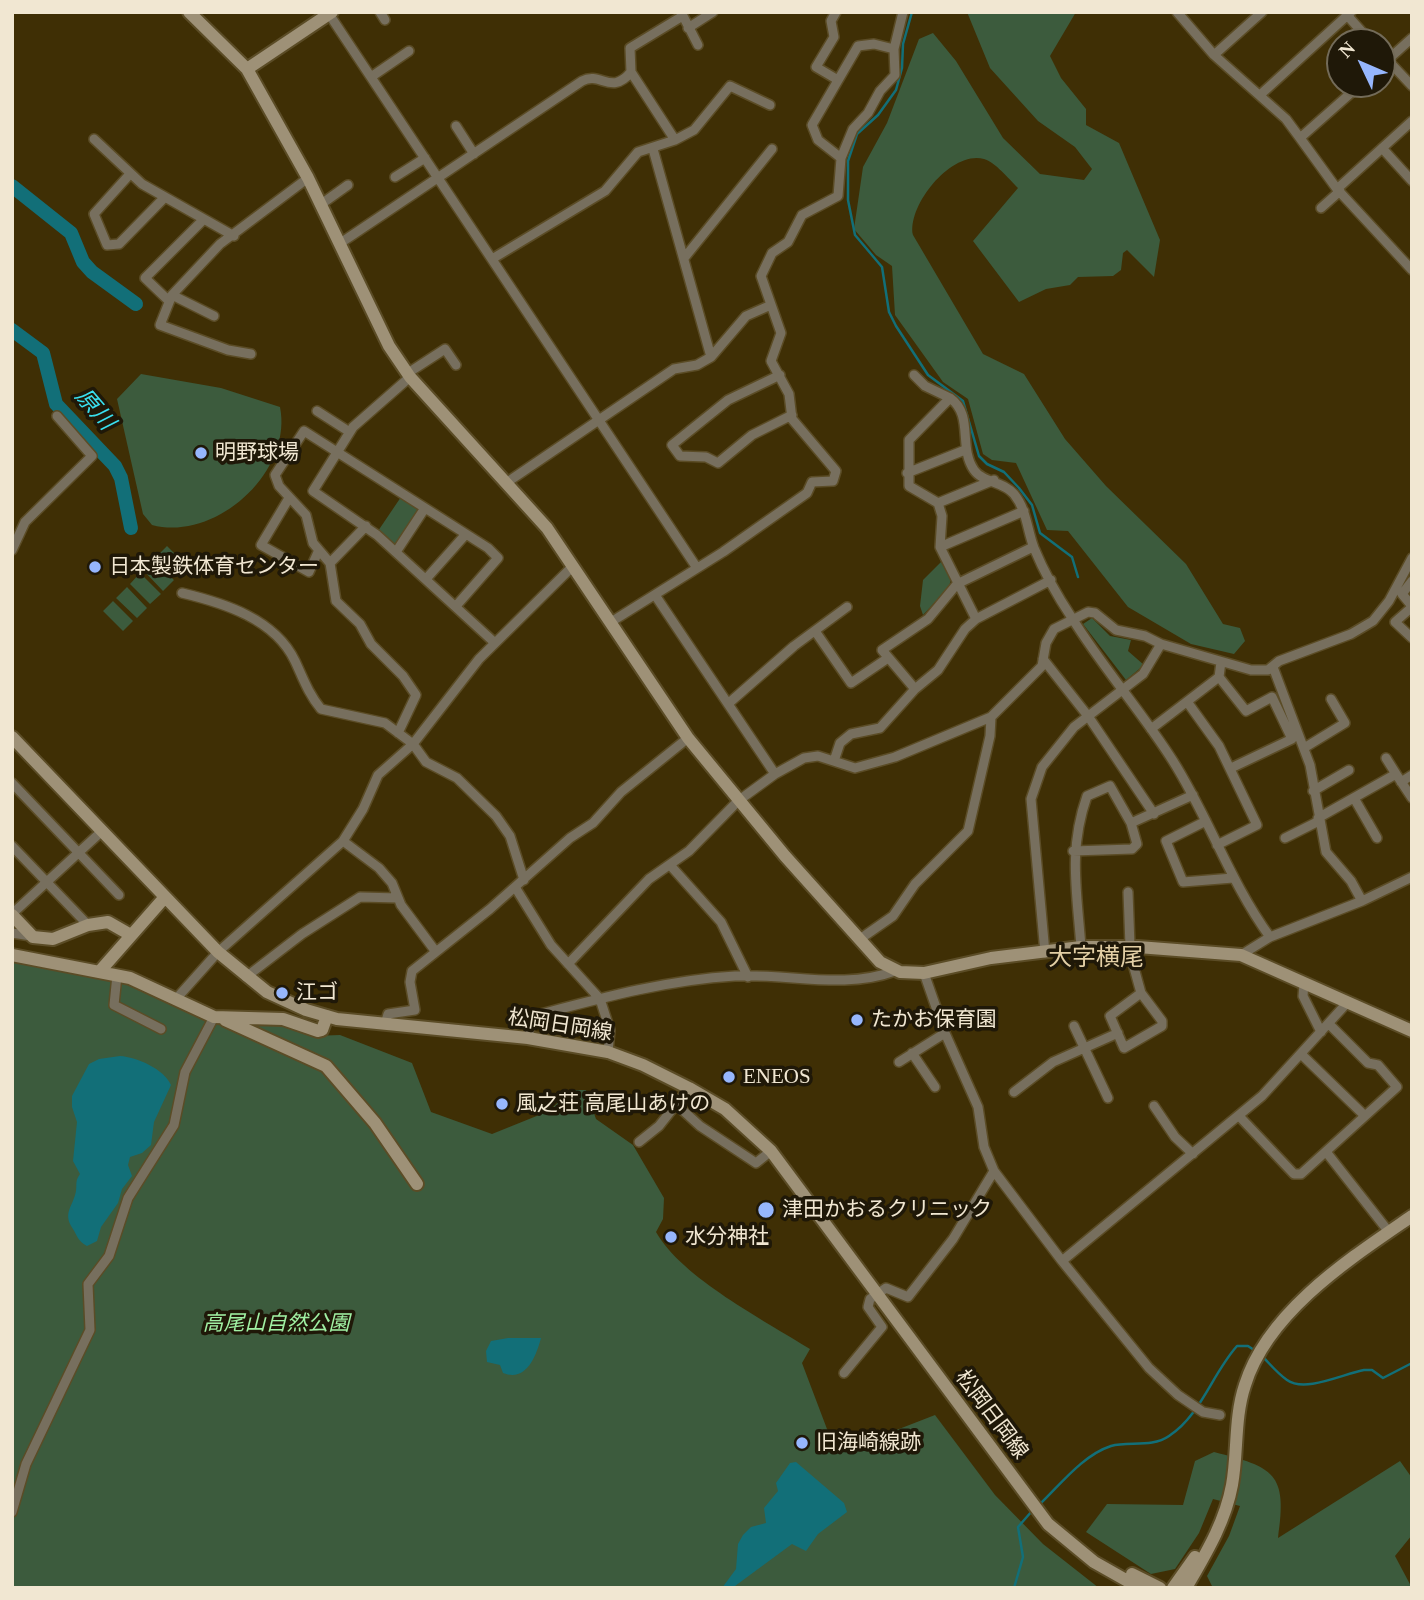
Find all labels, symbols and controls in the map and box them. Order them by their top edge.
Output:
north arrow [1326,28,1396,98]
text: N [1335,37,1359,62]
water label: 原川 [68,384,120,436]
place label: 明野球場 [215,440,299,466]
marker: 明野球場 [193,445,209,461]
place label: 日本製鉄体育センター [109,554,319,580]
marker: 日本製鉄体育センター [87,559,103,575]
district label: 大字横尾 [1048,945,1144,973]
place label: 江ゴ [296,980,338,1006]
marker: 江ゴ [274,985,290,1001]
street label: 松岡日岡線 [506,1005,614,1047]
place label: たかお保育園 [871,1007,997,1033]
marker: たかお保育園 [849,1012,865,1028]
place label: ENEOS [743,1064,811,1090]
marker: ENEOS [721,1069,737,1085]
place label: 風之荘 高尾山あけの [516,1091,710,1117]
marker: 風之荘 高尾山あけの [494,1096,510,1112]
place label: 津田かおるクリニック [782,1197,992,1223]
marker: 津田かおるクリニック [756,1200,776,1220]
place label: 水分神社 [685,1224,769,1250]
marker: 水分神社 [663,1229,679,1245]
park label: 高尾山自然公園 [203,1311,349,1337]
street label: 松岡日岡線 [949,1365,1033,1465]
place label: 旧海崎線跡 [816,1430,921,1456]
marker: 旧海崎線跡 [794,1435,810,1451]

